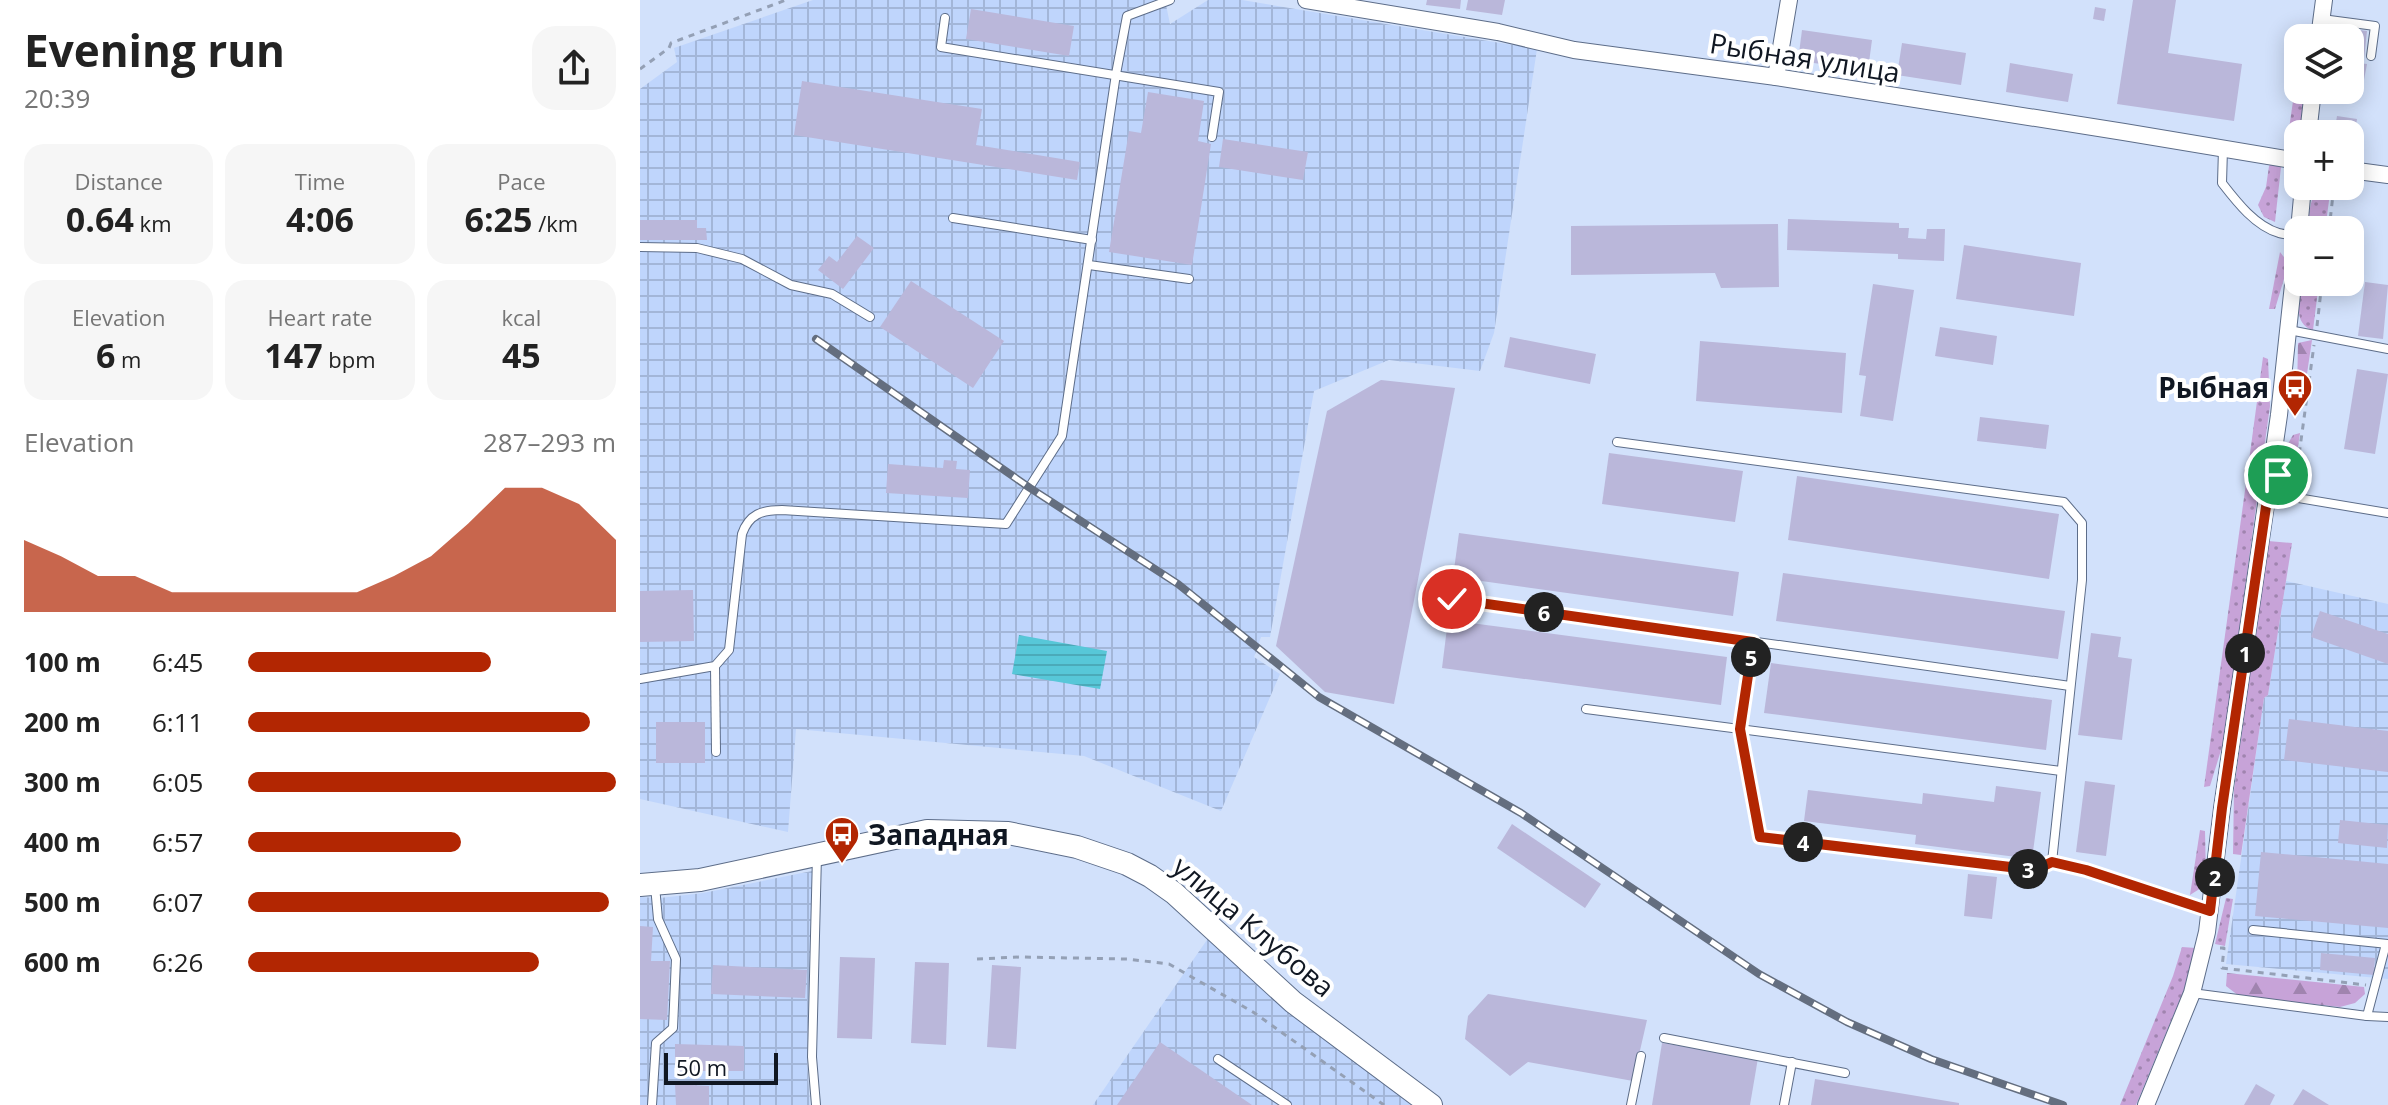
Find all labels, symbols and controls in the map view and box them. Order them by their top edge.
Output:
text: Evening run [24,20,285,80]
street label: Рыбная улица [1707,23,1903,91]
map controls [2284,24,2364,296]
button: layers [2284,24,2364,104]
button: share [532,26,616,110]
text: 20:39 [24,80,90,116]
button: + [2284,120,2364,200]
text: Distance [74,166,163,196]
text: Time [295,166,345,196]
text: Pace [497,166,546,196]
text: 0.64 [66,196,134,242]
text: 4:06 [286,196,354,242]
text: 6:25 [464,196,532,242]
text: km [134,208,172,238]
text: /km [532,208,578,238]
button: − [2284,216,2364,296]
text: Elevation [72,302,165,332]
text: Heart rate [268,302,372,332]
text: kcal [501,302,541,332]
text: 6 [96,332,115,378]
text: 147 [264,332,323,378]
text: 45 [502,332,541,378]
text: m [115,344,141,374]
text: bpm [323,344,376,374]
place label: Рыбная [2158,368,2269,406]
bus stop icon: Рыбная [2276,368,2314,418]
text: Elevation [24,424,134,460]
text: 287–293 m [483,424,616,460]
pin [2244,441,2312,509]
icon: arrive [2256,453,2300,497]
pin [1418,565,1486,633]
icon: check [1430,577,1474,621]
pin: 6 [1524,592,1564,632]
text: 6 [1538,597,1550,627]
pin: 1 [2225,633,2265,673]
pin: 5 [1731,637,1771,677]
text: 1 [2239,638,2251,668]
text: 5 [1745,642,1757,672]
text: 100 m [24,644,101,680]
text: 6:45 [152,644,203,680]
text: 200 m [24,704,101,740]
text: 6:11 [152,704,203,740]
text: 300 m [24,764,101,800]
text: 6:05 [152,764,203,800]
bus stop icon: Западная [823,815,861,865]
place label: Западная [868,815,1009,853]
pin: 4 [1783,822,1823,862]
text: 400 m [24,824,101,860]
text: 6:57 [152,824,203,860]
text: 4 [1797,827,1809,857]
street label: улица Клубова [1165,847,1343,1005]
pin: 3 [2008,849,2048,889]
text: 3 [2022,854,2034,884]
pin: 2 [2195,857,2235,897]
text: 2 [2209,862,2221,892]
text: 500 m [24,884,101,920]
text: 6:07 [152,884,203,920]
text: 600 m [24,944,101,980]
text: 6:26 [152,944,203,980]
scale bar [664,1049,778,1085]
text: 50 m [676,1052,727,1082]

